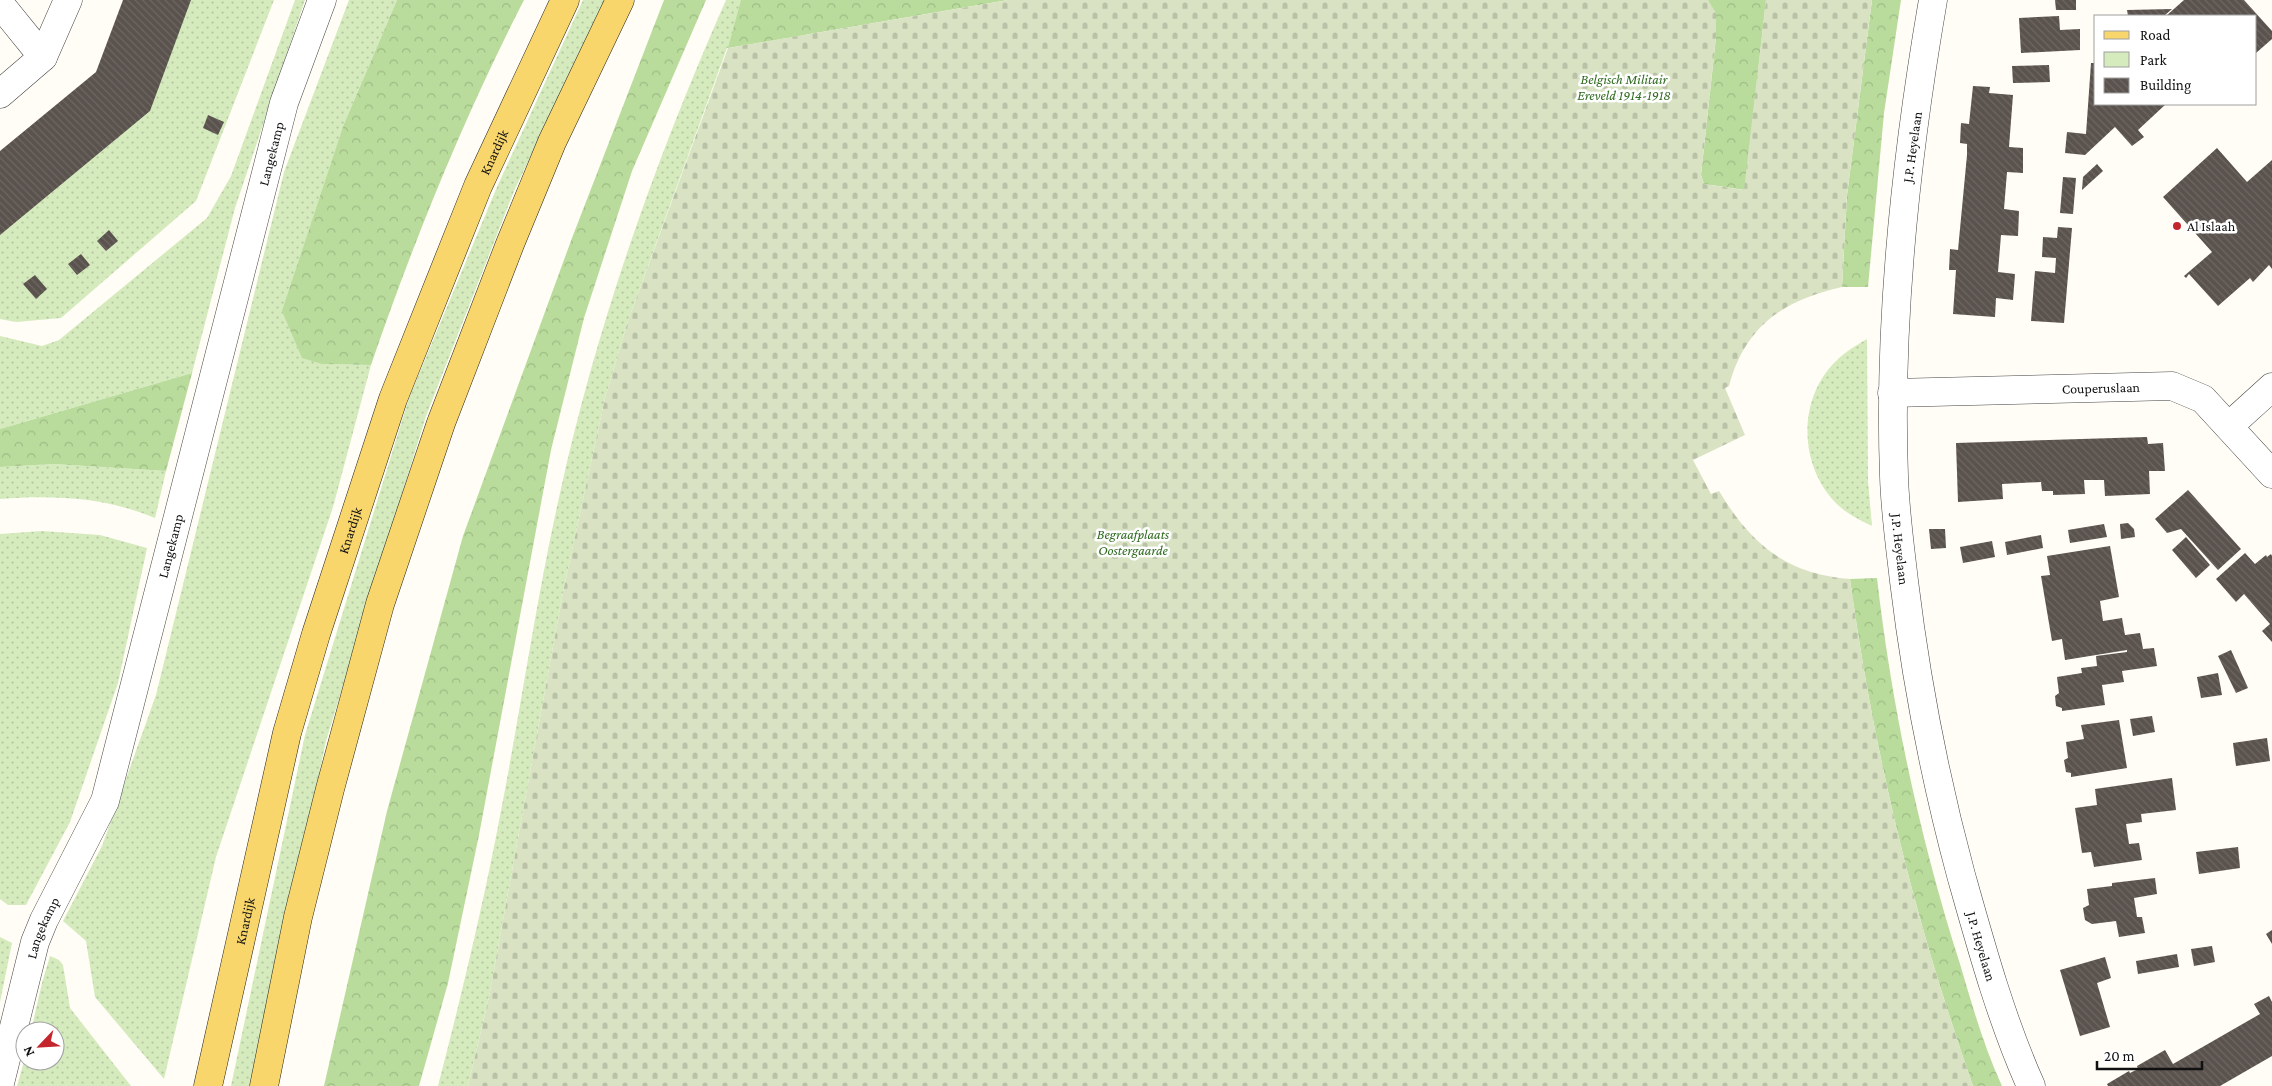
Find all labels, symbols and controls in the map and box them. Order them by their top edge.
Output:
legend [2094,15,2257,105]
text: Road [2140,27,2171,43]
text: Park [2140,52,2167,68]
park label: Belgisch Militair Ereveld 1914-1918 [1577,71,1671,103]
text: Building [2140,77,2191,94]
street label: J.P. Heyelaan [1899,110,1925,186]
street label: Langekamp [255,120,287,187]
street label: Knardijk [476,127,511,177]
place label: Al Islaah [2187,218,2236,234]
marker: Al Islaah [2171,220,2183,232]
street label: Couperuslaan [2062,379,2141,397]
street label: Knardijk [335,505,365,556]
street label: J.P. Heyelaan [1888,511,1912,586]
street label: Langekamp [154,512,186,580]
park label: Begraafplaats Oostergaarde [1097,526,1170,558]
street label: Langekamp [23,894,62,961]
street label: Knardijk [232,896,258,946]
street label: J.P. Heyelaan [1963,908,2000,984]
north arrow [15,1021,65,1071]
scale bar [2097,1038,2202,1070]
text: N [19,1043,37,1059]
text: 20 m [2104,1048,2135,1064]

